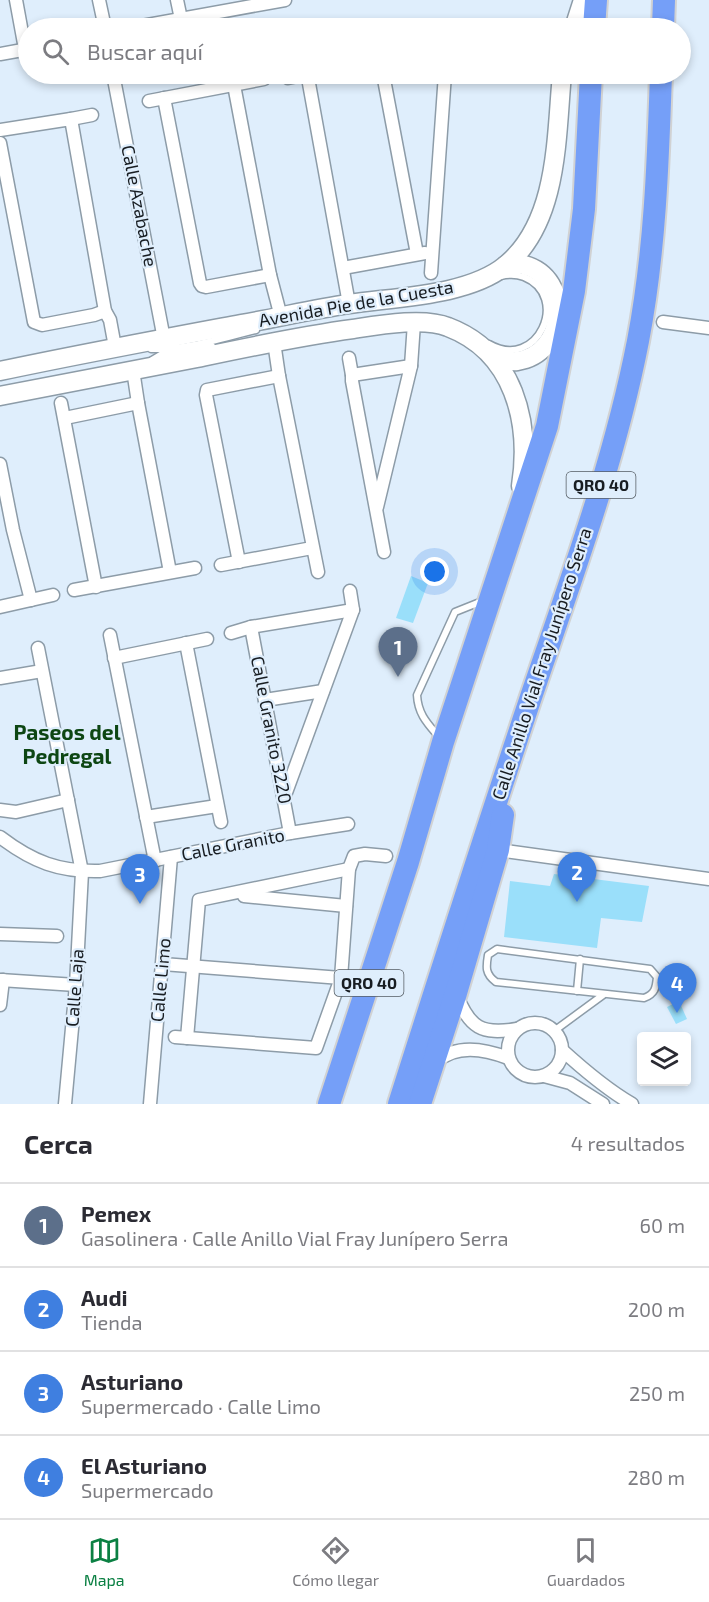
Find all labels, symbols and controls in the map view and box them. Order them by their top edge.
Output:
search box [18,18,691,84]
icon: search [39,35,72,68]
text: Buscar aquí [87,38,203,64]
street label: Calle Azabache [117,143,163,268]
street label: Avenida Pie de la Cuesta [257,275,455,331]
road number: QRO 40 [566,472,636,498]
street label: Calle Anillo Vial Fray Junípero Serra [487,525,596,803]
your location [420,557,449,586]
pin: 1 [378,628,418,677]
street label: Calle Granito 3220 [247,654,297,806]
district label: Paseos del Pedregal [13,719,121,768]
street label: Calle Granito [179,823,286,865]
pin: 2 [558,852,596,902]
pin: 3 [120,854,160,904]
street label: Calle Limo [145,937,175,1023]
street label: Calle Laja [60,948,88,1028]
pin: 4 [658,964,696,1013]
road number: QRO 40 [334,970,404,996]
map controls [637,1032,691,1086]
button: layers [637,1032,691,1086]
text: Cerca [24,1128,93,1159]
text: 4 resultados [571,1131,685,1155]
text: Pemex [81,1200,151,1226]
text: 1 [39,1213,48,1237]
text: 60 m [640,1213,685,1237]
text: Gasolinera · Calle Anillo Vial Fray Junípero Serra [81,1226,509,1250]
text: Audi [81,1284,128,1310]
text: 2 [38,1297,49,1321]
text: 200 m [628,1297,685,1321]
text: Tienda [81,1310,142,1334]
text: Asturiano [81,1368,183,1394]
text: 3 [38,1381,49,1405]
text: 250 m [629,1381,685,1405]
text: Supermercado · Calle Limo [81,1394,321,1418]
text: El Asturiano [81,1452,207,1478]
text: 4 [37,1465,50,1489]
text: 280 m [628,1465,685,1489]
text: Supermercado [81,1478,214,1502]
tab: Mapa [84,1534,125,1589]
tab: Cómo llegar [292,1534,379,1589]
tab: Guardados [547,1534,625,1589]

